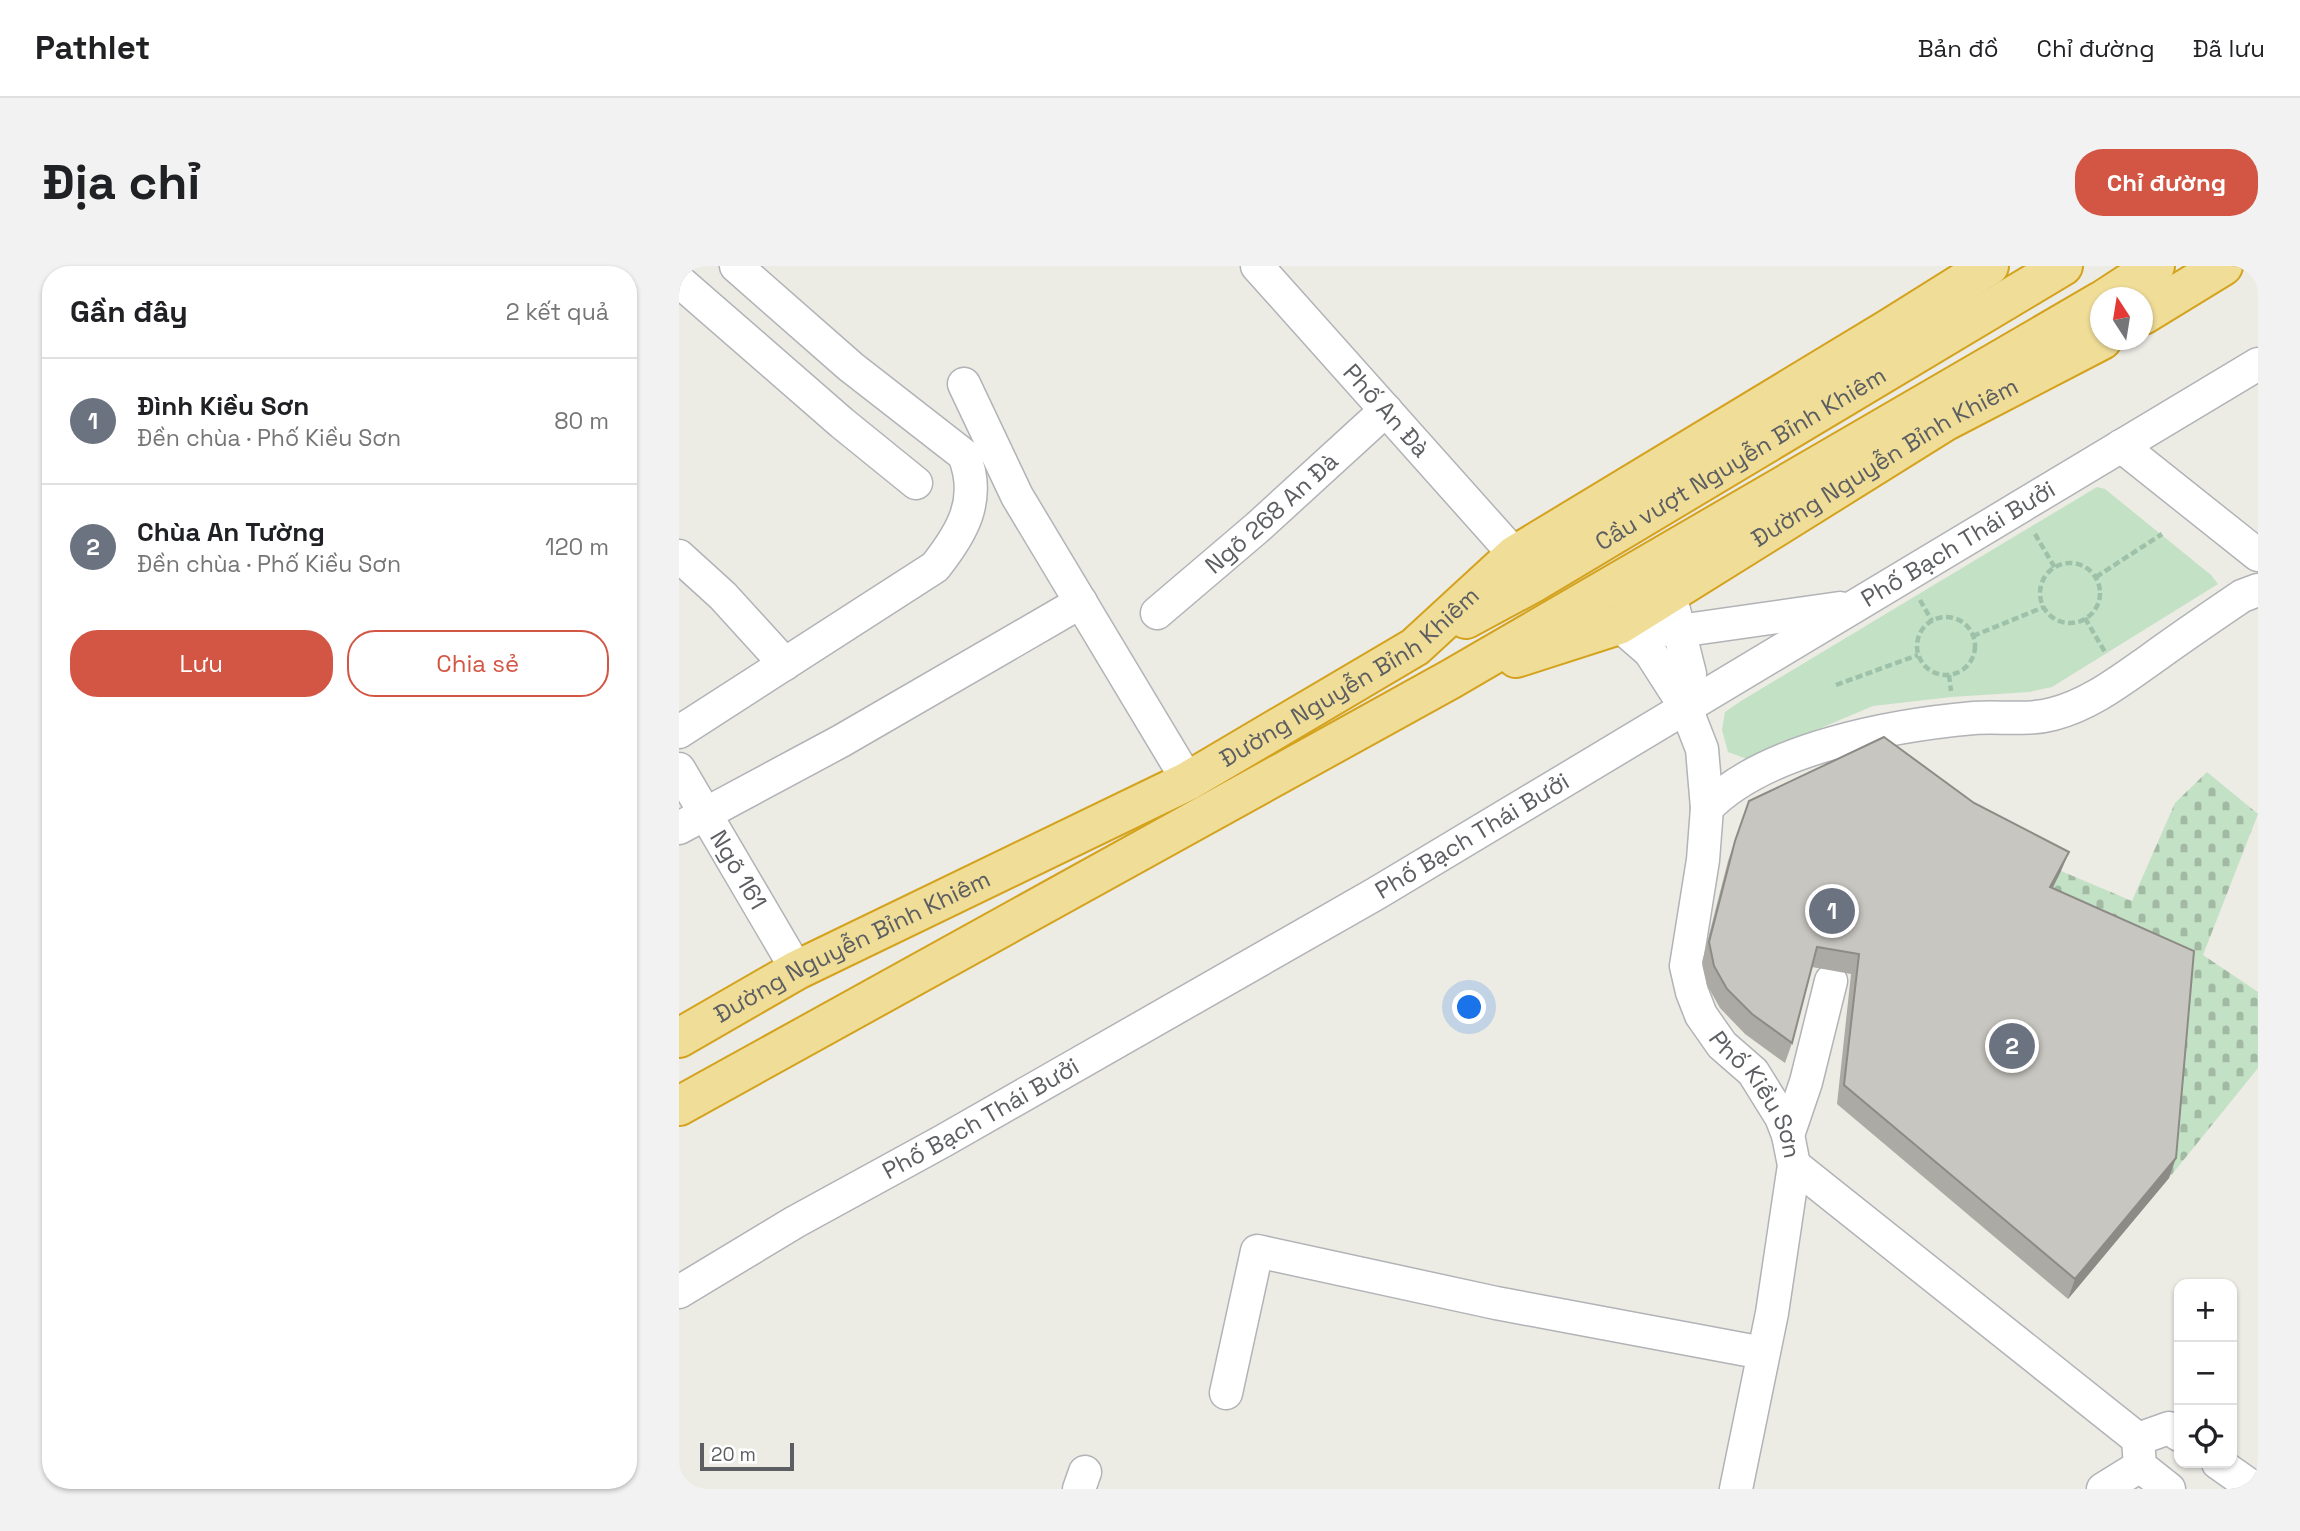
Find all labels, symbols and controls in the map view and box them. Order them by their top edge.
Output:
text: Pathlet [35,27,150,69]
text: Bản đồ [1918,33,1999,64]
text: Chỉ đường [2037,33,2155,64]
text: Đã lưu [2193,33,2265,64]
button: Chỉ đường [2075,149,2258,216]
text: Địa chỉ [42,151,200,213]
north arrow [2090,287,2153,350]
text: Gần đây [70,292,188,331]
text: 2 kết quả [506,297,609,327]
street label: Phố An Đà [1337,357,1437,464]
street label: Cầu vượt Nguyễn Bỉnh Khiêm [1589,359,1892,557]
street label: Đường Nguyễn Bỉnh Khiêm [1745,370,2023,554]
text: Đình Kiều Sơn [137,389,309,423]
text: 1 [88,406,98,436]
text: 80 m [554,406,609,436]
text: Đền chùa · Phố Kiều Sơn [137,423,401,453]
street label: Ngõ 268 An Đà [1198,445,1345,580]
street label: Phố Bạch Thái Bưởi [1855,473,2061,614]
text: Chùa An Tường [137,515,325,549]
text: 2 [86,532,100,562]
text: 120 m [545,532,609,562]
text: Đền chùa · Phố Kiều Sơn [137,549,401,579]
street label: Đường Nguyễn Bỉnh Khiêm [1214,580,1485,774]
button: Lưu [70,630,333,697]
button: Chia sẻ [347,630,609,697]
street label: Phố Bạch Thái Bưởi [1369,765,1575,906]
street label: Ngõ 161 [703,824,774,915]
street label: Đường Nguyễn Bỉnh Khiêm [708,863,995,1030]
pin: 1 [1809,885,1855,937]
your location [1452,990,1486,1024]
pin: 2 [1989,1020,2035,1072]
street label: Phố Kiều Sơn [1702,1025,1808,1161]
street label: Phố Bạch Thái Bưởi [877,1051,1084,1186]
map controls [2174,1279,2237,1468]
button: + [2174,1279,2237,1342]
button: − [2174,1342,2237,1405]
button: locate [2174,1405,2237,1468]
scale bar [700,1440,795,1472]
text: 20 m [711,1442,756,1467]

